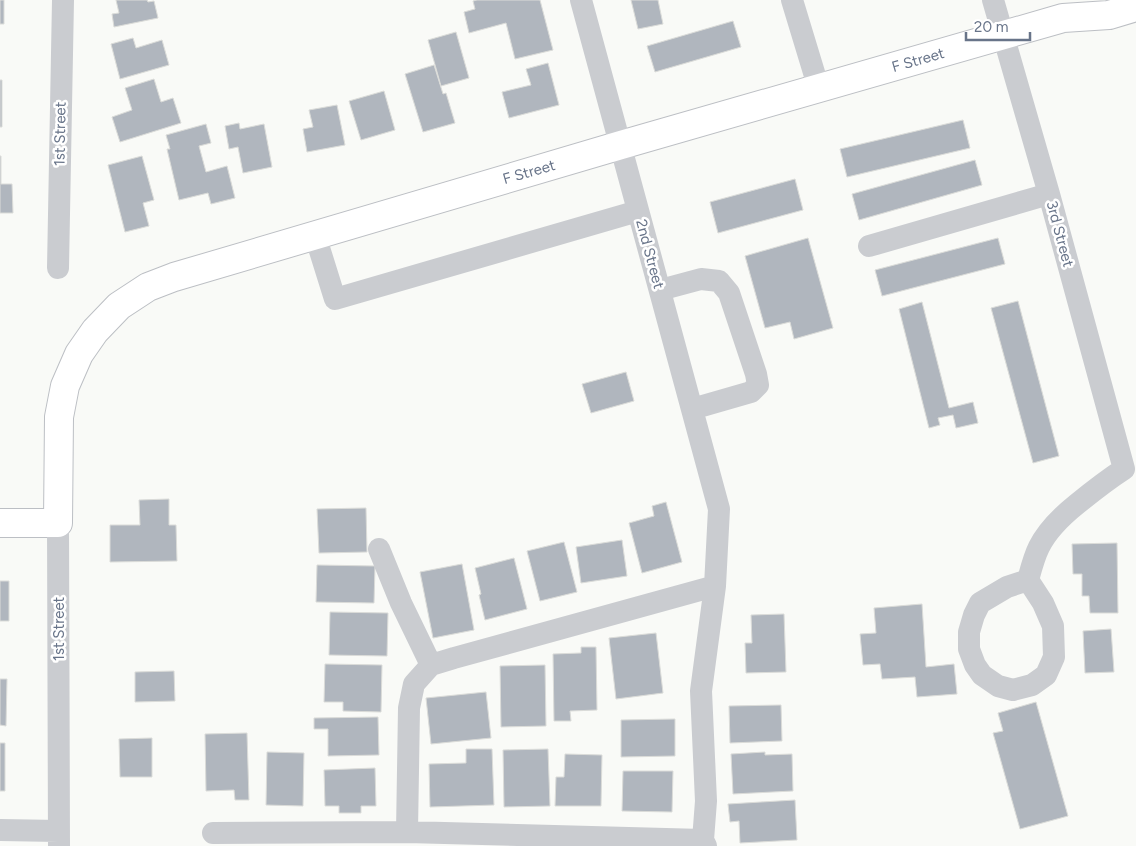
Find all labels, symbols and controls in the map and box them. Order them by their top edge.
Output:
scale bar [966,10,1030,42]
text: 20 m [974,18,1008,36]
street label: F Street [890,44,947,76]
street label: 1st Street [50,101,70,166]
street label: F Street [501,156,558,188]
street label: 3rd Street [1043,199,1078,269]
street label: 2nd Street [632,217,668,291]
street label: 1st Street [50,596,68,661]

